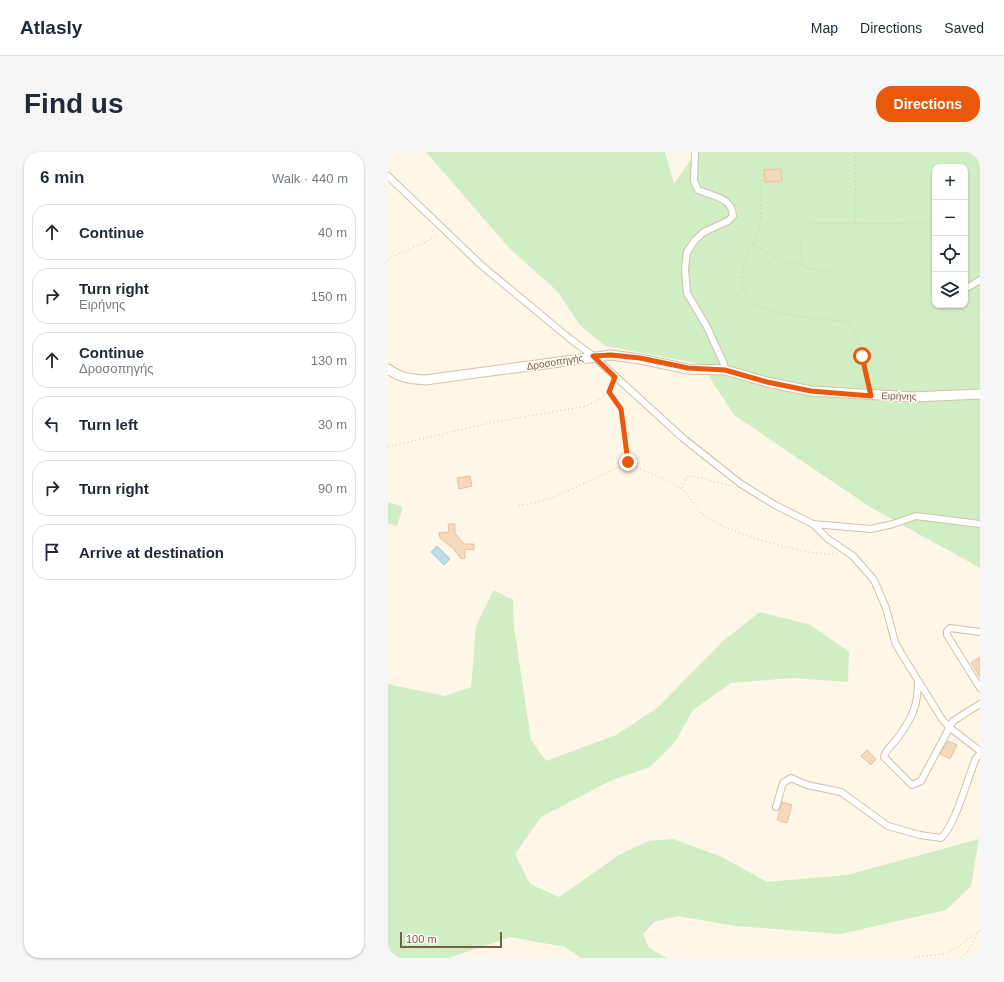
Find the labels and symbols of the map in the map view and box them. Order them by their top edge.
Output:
route start [853,347,871,365]
street label: Δροσοπηγής [526,352,584,372]
street label: Ειρήνης [881,390,917,402]
route end [619,453,637,471]
scale bar [400,930,502,949]

